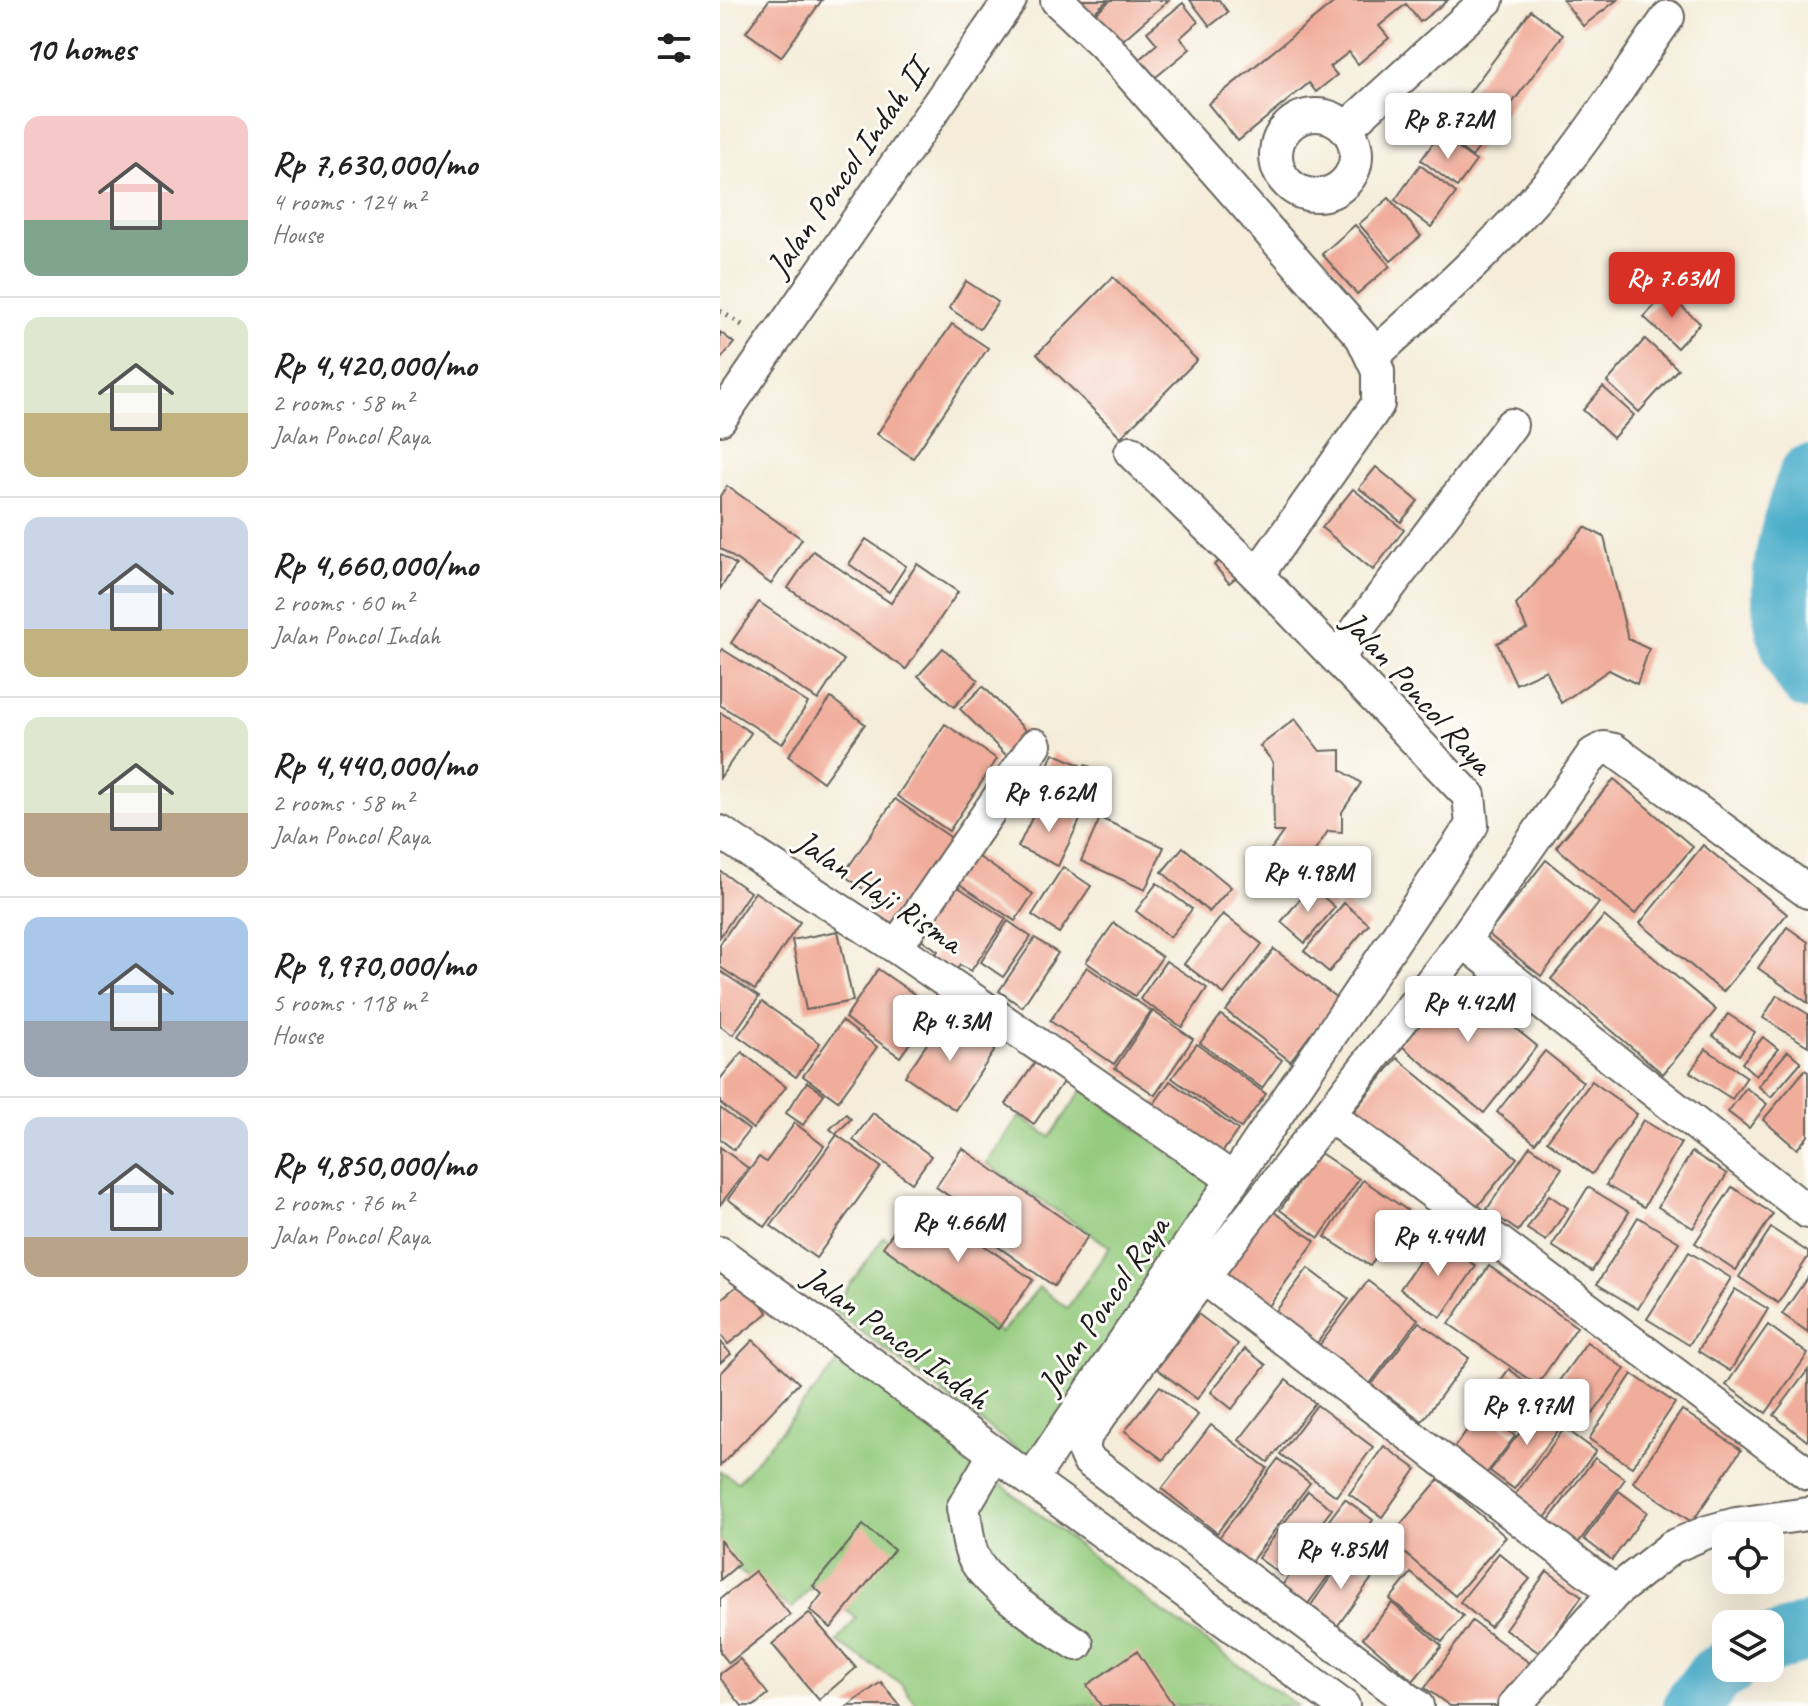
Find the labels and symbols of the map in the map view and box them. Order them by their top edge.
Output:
street label: Jalan Poncol Indah II [755,46,941,287]
pin: Rp 8.72M [1365,93,1531,161]
pin: Rp 7.63M [1589,252,1755,320]
street label: Jalan Poncol Raya [1332,600,1505,785]
pin: Rp 9.62M [966,766,1132,834]
street label: Jalan Haji Risma [786,818,973,964]
pin: Rp 4.98M [1225,846,1391,914]
pin: Rp 4.42M [1385,976,1551,1044]
pin: Rp 4.3M [876,995,1024,1063]
pin: Rp 4.66M [875,1196,1041,1264]
street label: Jalan Poncol Raya [1027,1205,1180,1404]
pin: Rp 4.44M [1355,1210,1521,1278]
street label: Jalan Poncol Indah [794,1254,1000,1420]
pin: Rp 9.97M [1444,1379,1610,1447]
pin: Rp 4.85M [1258,1523,1424,1591]

